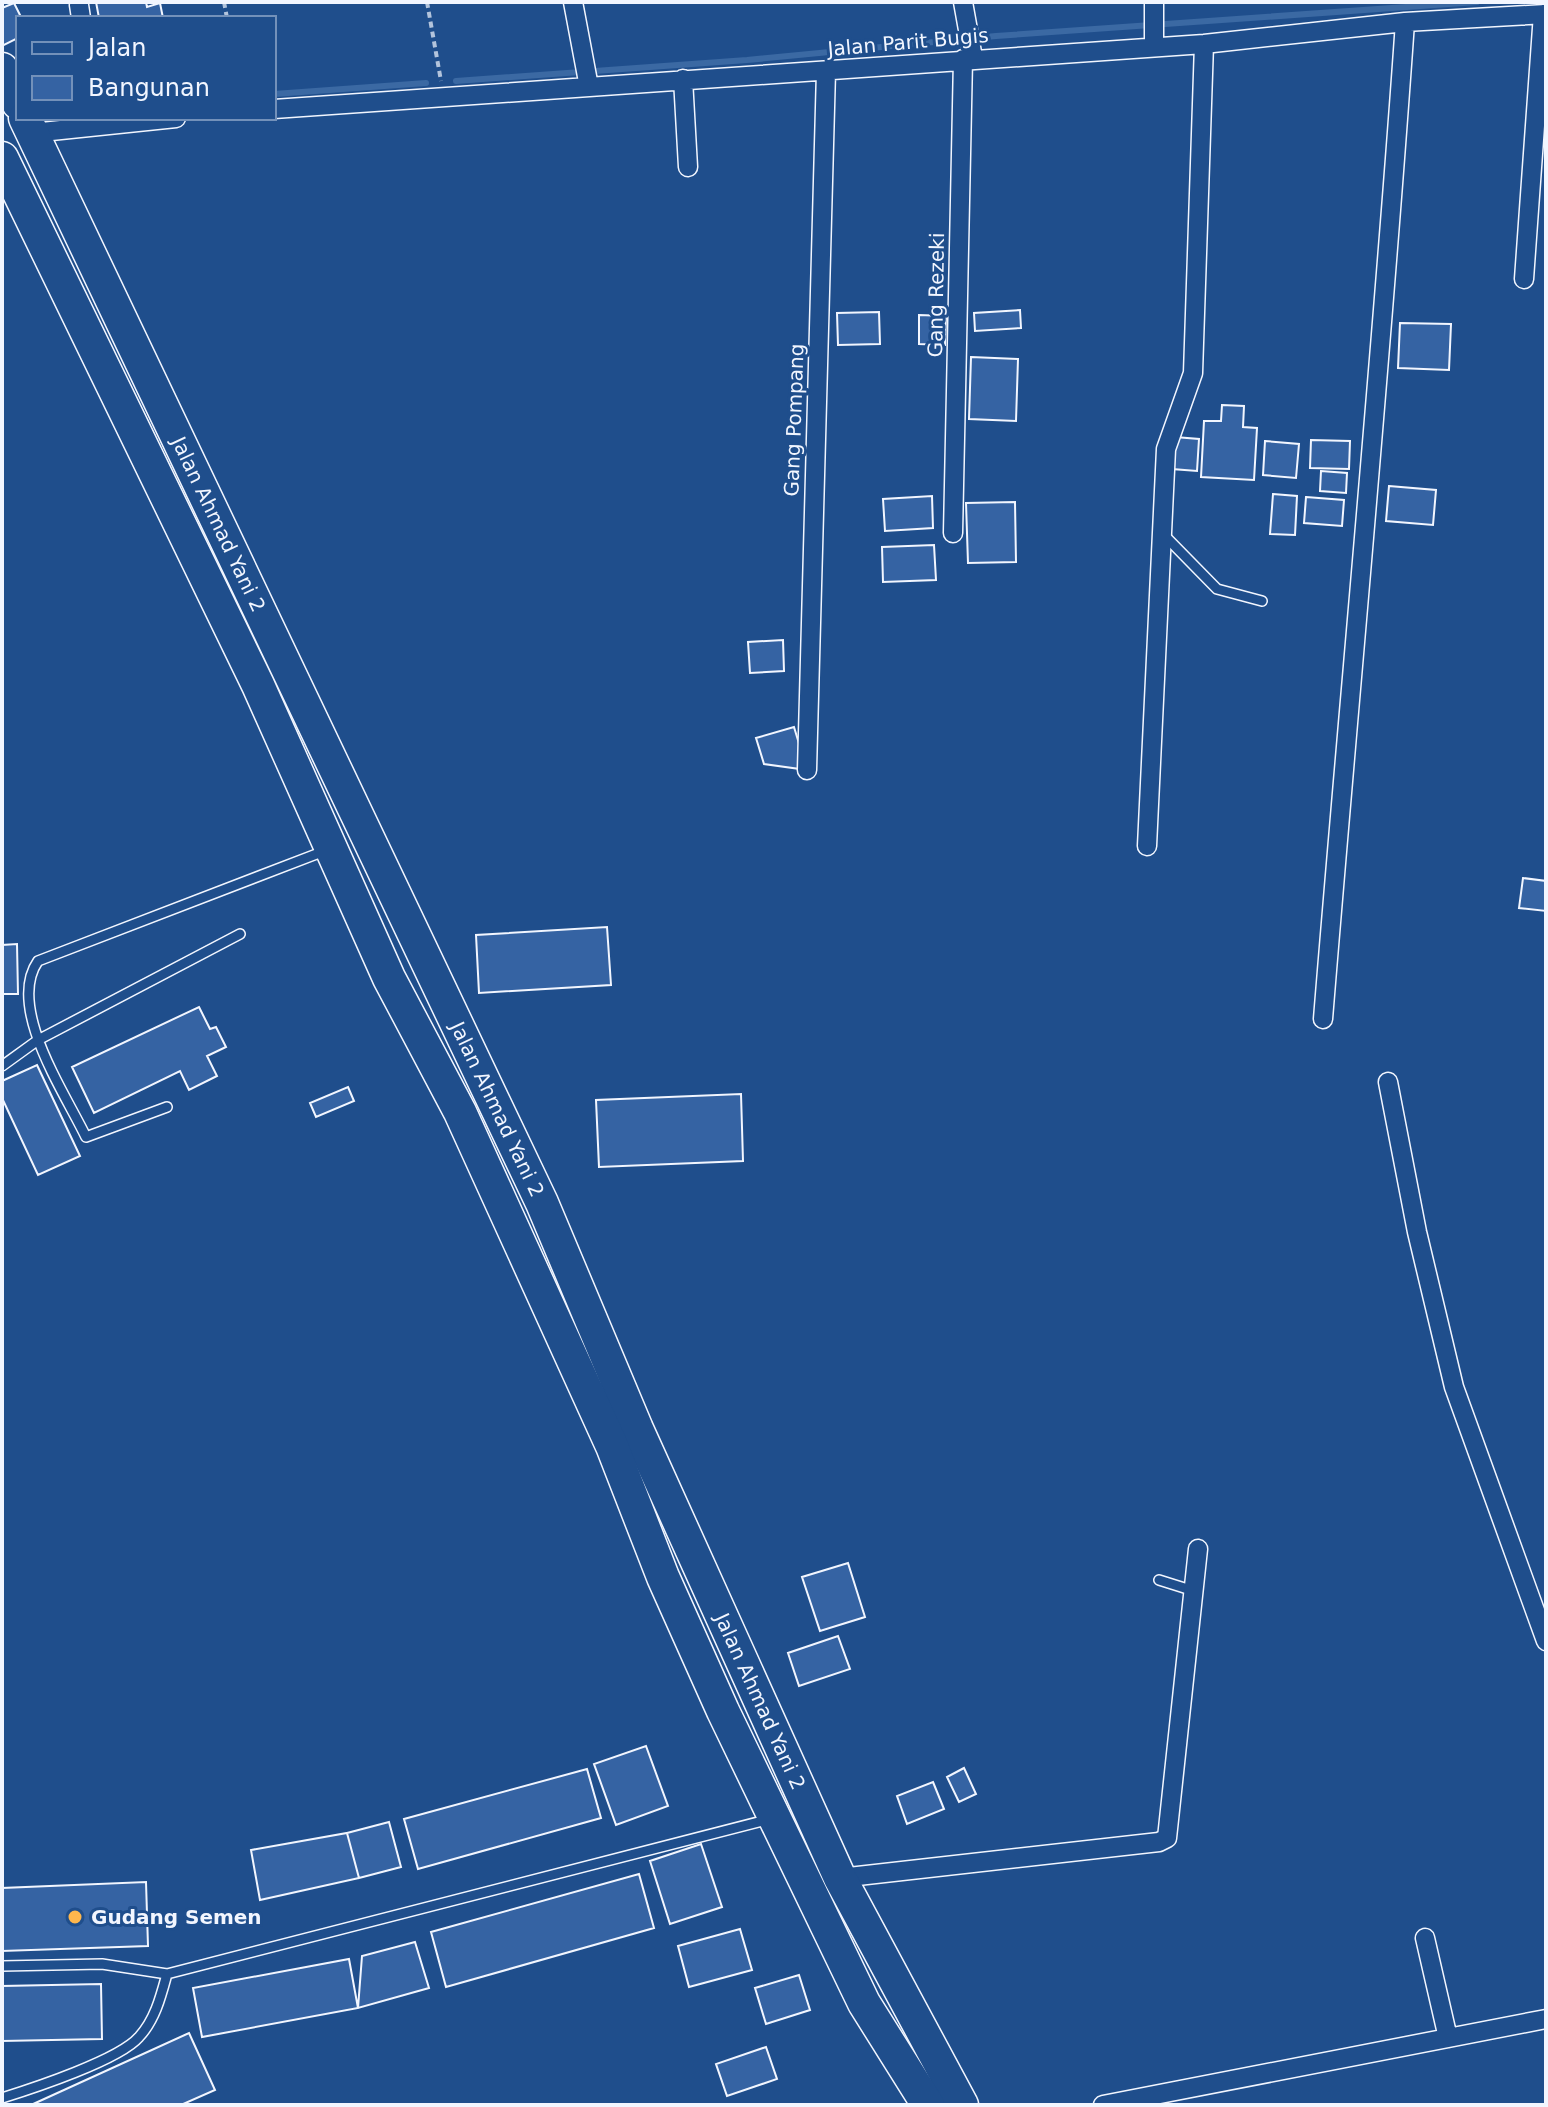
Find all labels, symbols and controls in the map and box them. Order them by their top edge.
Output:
legend [16,16,276,120]
street label: Jalan Parit Bugis [825,23,989,61]
text: Jalan [86,34,146,62]
text: Bangunan [88,74,210,102]
street label: Gang Rezeki [923,232,949,358]
street label: Gang Pompang [779,343,809,497]
street label: Jalan Ahmad Yani 2 [166,431,271,616]
street label: Jalan Ahmad Yani 2 [444,1016,549,1201]
street label: Jalan Ahmad Yani 2 [709,1607,811,1794]
place label: Gudang Semen [91,1905,262,1929]
marker: Gudang Semen [66,1908,84,1926]

